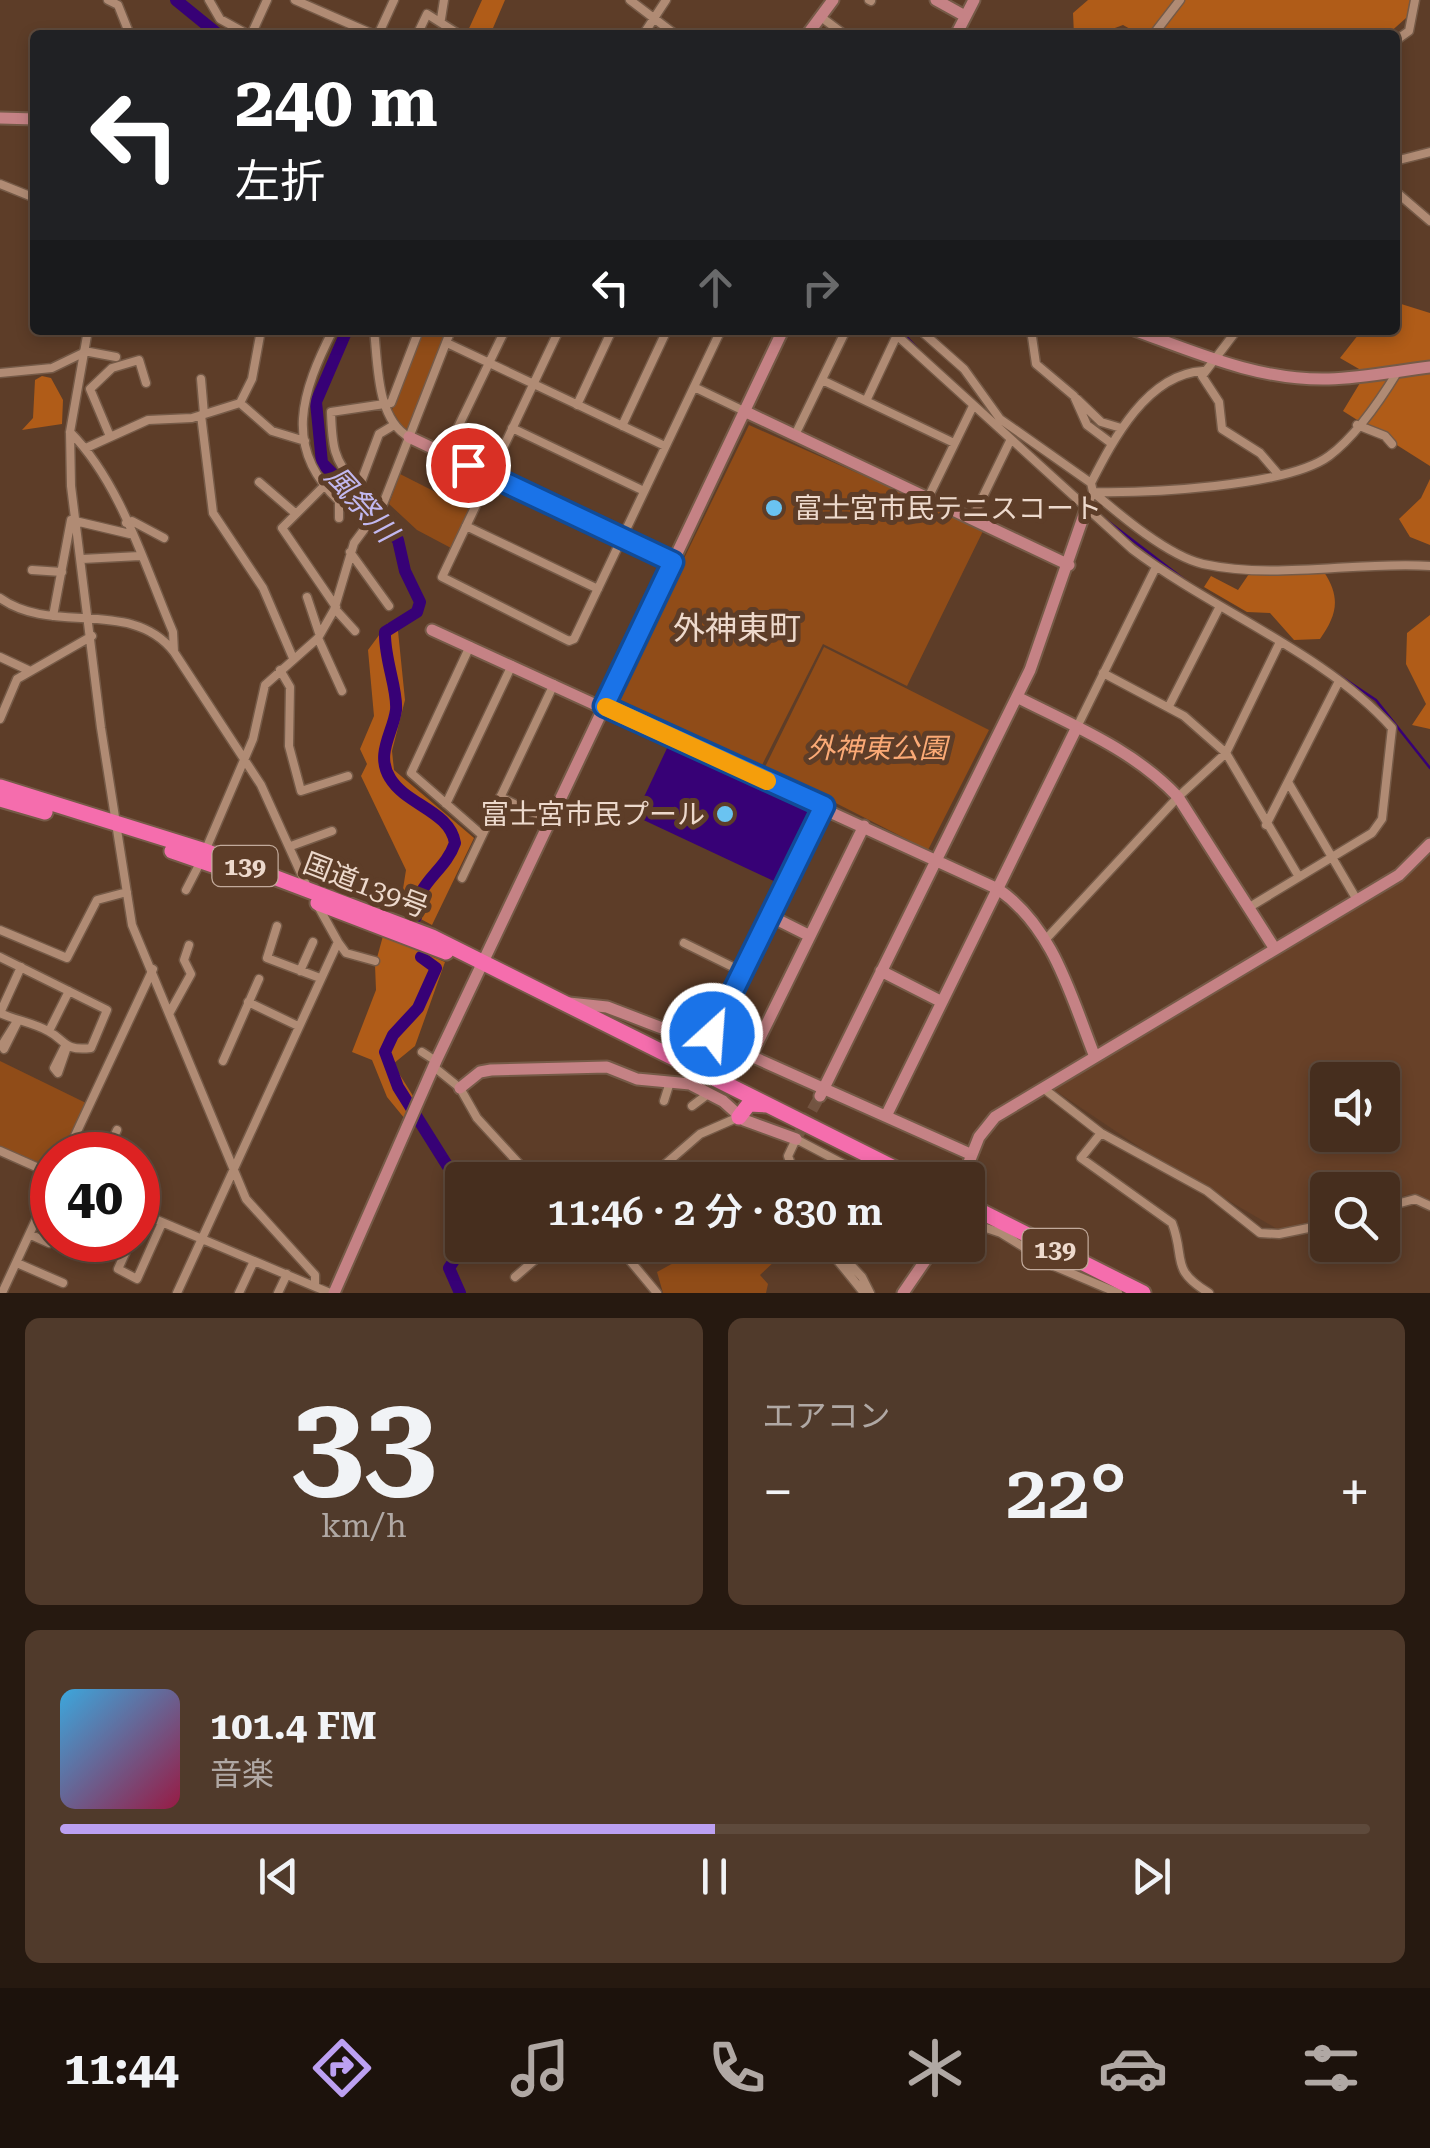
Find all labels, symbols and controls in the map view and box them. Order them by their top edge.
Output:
text: 240 m [235,61,438,143]
icon: left [70,70,200,200]
text: 左折 [235,155,325,208]
icon: left [583,260,638,315]
icon: ahead [688,260,743,315]
icon: right [793,260,848,315]
pin [426,423,511,508]
icon: arrive [441,438,496,493]
water label: 風祭川 [318,459,406,551]
place label: 富士宮市民テニスコート [794,492,1102,525]
marker: 富士宮市民テニスコート [763,497,785,519]
district label: 外神東町 [673,609,801,647]
park label: 外神東公園 [807,732,951,765]
place label: 富士宮市民プール [481,798,705,831]
marker: 富士宮市民プール [714,803,736,825]
road number: 139 [212,846,278,886]
street label: 国道139号 [299,847,433,924]
position arrow [660,982,764,1086]
map controls [1310,1062,1400,1262]
button: sound [1310,1062,1400,1152]
speed limit sign: 40 [30,1132,160,1262]
button: search [1310,1172,1400,1262]
text: 11:46 · 2 分 · 830 m [547,1190,883,1234]
road number: 139 [1022,1229,1088,1269]
text: 33 [291,1365,437,1518]
text: エアコン [763,1397,891,1435]
text: 22° [1006,1448,1127,1536]
text: − [763,1460,793,1524]
text: + [1339,1460,1370,1524]
text: km/h [321,1507,407,1545]
text: 101.4 FM [210,1704,377,1748]
text: 音楽 [210,1755,274,1793]
icon: previous [251,1849,306,1904]
icon: pause [687,1849,742,1904]
icon: next [1124,1849,1179,1904]
icon: directions [307,2033,377,2103]
icon: music [505,2033,575,2103]
icon: phone [702,2033,772,2103]
icon: climate [900,2033,970,2103]
icon: car [1098,2033,1168,2103]
icon: filters [1296,2033,1366,2103]
text: 11:44 [64,2042,179,2095]

